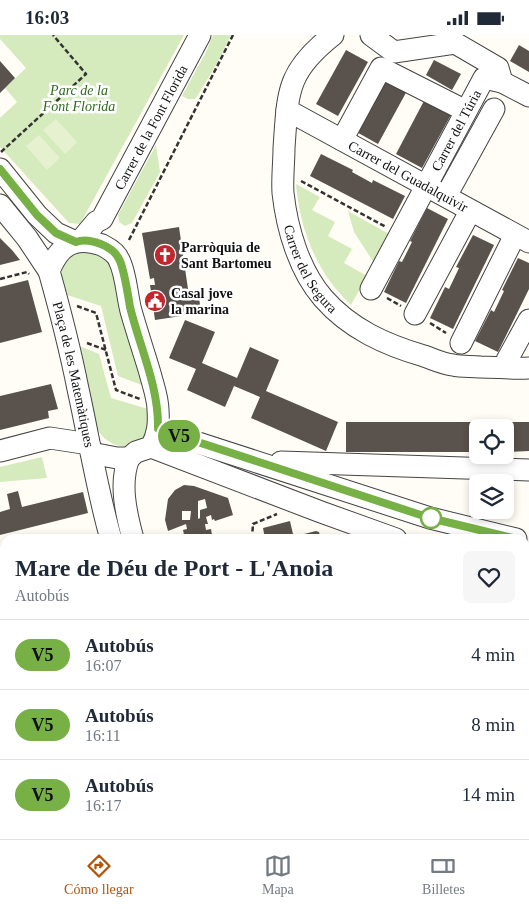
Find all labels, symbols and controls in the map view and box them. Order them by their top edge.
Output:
text: 16:03 [25,7,69,28]
street label: Carrer de la Font Florida [111,62,191,192]
park label: Parc de la Font Florida [42,83,115,114]
street label: Carrer del Túria [428,86,484,174]
street label: Carrer del Guadalquivir [346,137,471,215]
street label: Carrer del Segura [281,223,341,316]
place label: Parròquia de Sant Bartomeu [181,240,272,271]
church icon: Parròquia de Sant Bartomeu [153,243,177,267]
place label: Casal jove la marina [171,286,233,317]
public building icon: Casal jove la marina [143,289,167,313]
street label: Plaça de les Matemàtiques [50,300,97,448]
map controls [469,419,514,519]
button: locate [469,419,514,464]
line badge: V5 [156,420,202,452]
text: V5 [168,426,190,446]
button: layers [469,474,514,519]
unlabelled marker [420,507,442,529]
button: heart [463,551,515,603]
text: Mare de Déu de Port - L'Anoia [15,555,333,581]
text: Autobús [15,587,69,604]
text: Autobús [85,635,154,656]
text: 4 min [471,644,515,665]
text: V5 [32,645,54,665]
text: 16:07 [85,657,121,674]
text: Autobús [85,705,154,726]
text: 8 min [471,714,515,735]
text: V5 [32,715,54,735]
text: 16:11 [85,727,121,744]
text: Autobús [85,775,154,796]
text: 14 min [462,784,515,805]
text: V5 [32,785,54,805]
text: 16:17 [85,797,121,814]
tab: Cómo llegar [64,852,134,898]
tab: Mapa [262,852,294,898]
tab: Billetes [422,852,465,898]

